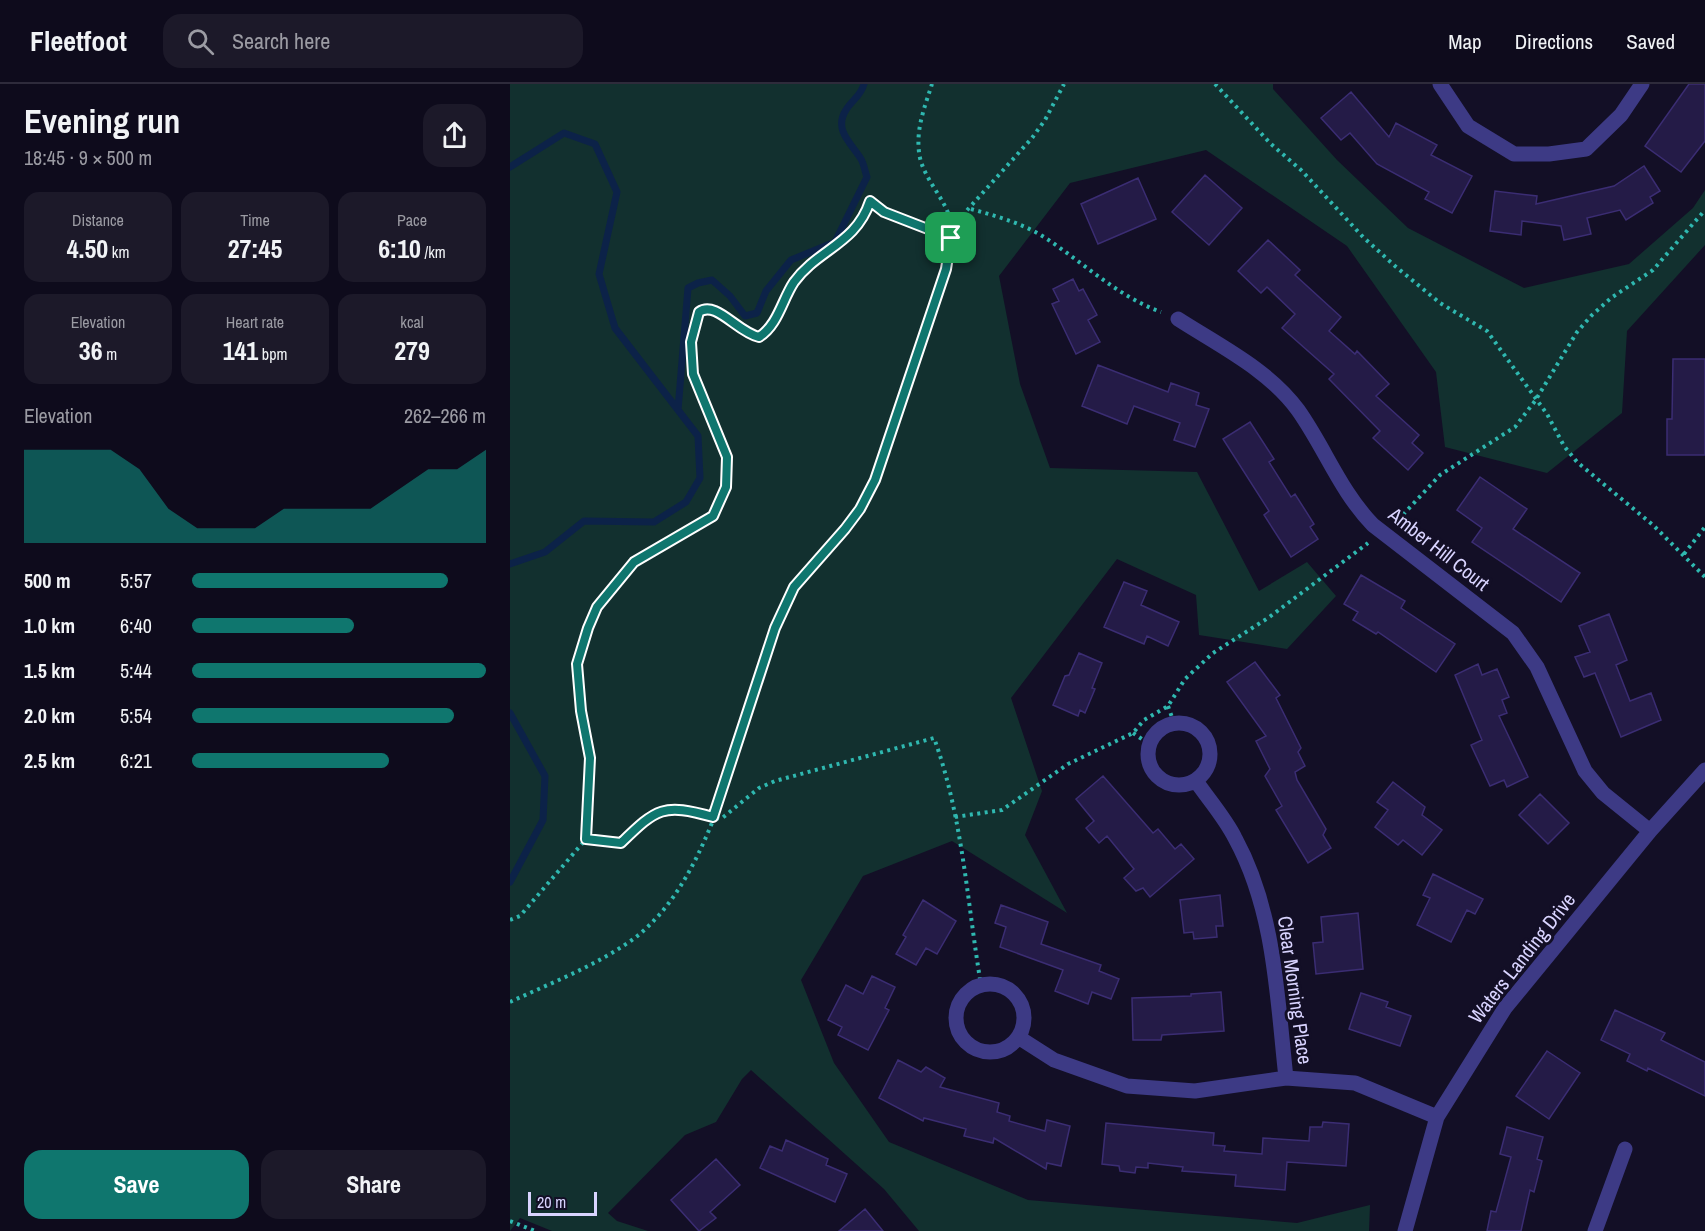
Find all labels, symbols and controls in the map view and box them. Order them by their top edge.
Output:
search box [163,14,583,68]
text: Fleetfoot [30,22,127,60]
icon: search [184,25,217,58]
text: Search here [232,26,330,56]
text: Map [1448,27,1482,56]
text: Directions [1515,27,1593,56]
text: Saved [1626,27,1675,56]
text: Evening run [24,99,180,143]
button: share [423,104,486,167]
text: 18:45 · 9 × 500 m [24,144,152,171]
text: Distance [72,209,124,231]
text: Time [240,209,270,231]
text: Pace [397,209,427,231]
pin [925,212,976,263]
icon: arrive [934,221,967,254]
text: 4.50 [67,231,108,266]
text: 27:45 [228,231,282,266]
text: 6:10 [378,231,421,266]
text: km [108,241,129,263]
text: /km [421,241,446,263]
text: Elevation [71,311,125,333]
text: Heart rate [226,311,284,333]
text: kcal [400,311,424,333]
text: 36 [79,333,103,368]
text: 141 [223,333,258,368]
text: 279 [394,333,430,368]
text: m [103,343,117,365]
text: bpm [258,343,287,365]
text: Elevation [24,402,92,429]
text: 262–266 m [404,402,486,429]
street label: Amber Hill Court [1382,500,1496,597]
text: 500 m [24,567,71,594]
text: 5:57 [120,567,152,594]
text: 1.0 km [24,612,75,639]
text: 6:40 [120,612,152,639]
text: 1.5 km [24,657,75,684]
text: 5:44 [120,657,152,684]
text: 2.0 km [24,702,75,729]
text: 5:54 [120,702,152,729]
text: 2.5 km [24,747,75,774]
text: 6:21 [120,747,152,774]
street label: Waters Landing Drive [1462,887,1581,1029]
street label: Clear Morning Place [1272,914,1319,1066]
button: Save [24,1150,249,1219]
button: Share [261,1150,486,1219]
scale bar [528,1189,597,1216]
text: 20 m [537,1191,566,1213]

